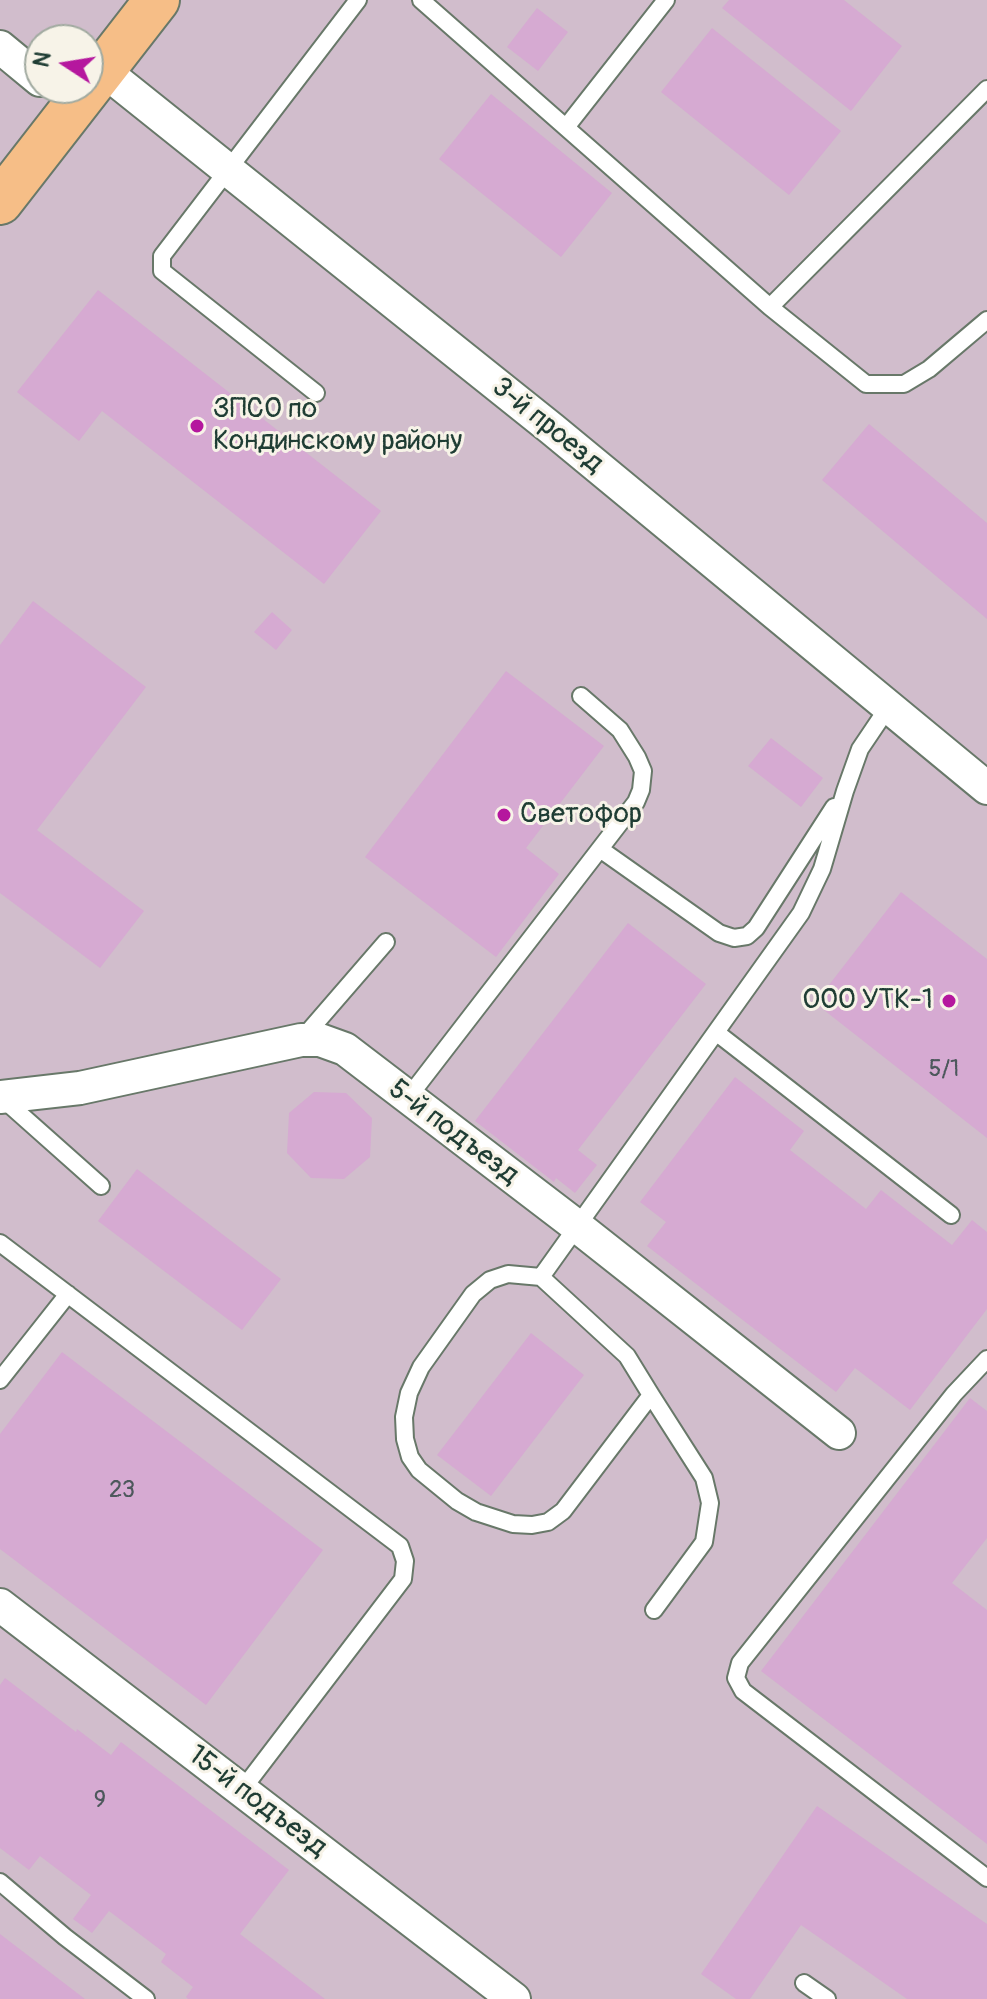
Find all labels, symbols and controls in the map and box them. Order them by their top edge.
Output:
north arrow [24,24,104,104]
text: N [27,49,58,70]
street label: 3-й проезд [484,371,610,481]
place label: ЗПСО по Кондинскому району [213,393,462,459]
marker: ЗПСО по Кондинскому району [188,417,206,435]
place label: Светофор [520,798,642,832]
marker: Светофор [495,806,513,824]
place label: ООО УТК-1 [802,984,933,1018]
marker: ООО УТК-1 [940,992,958,1010]
house number: 5/1 [928,1056,960,1084]
street label: 5-й подъезд [381,1073,525,1193]
house number: 23 [109,1477,135,1505]
street label: 15-й подъезд [181,1739,333,1865]
house number: 9 [94,1787,106,1815]

